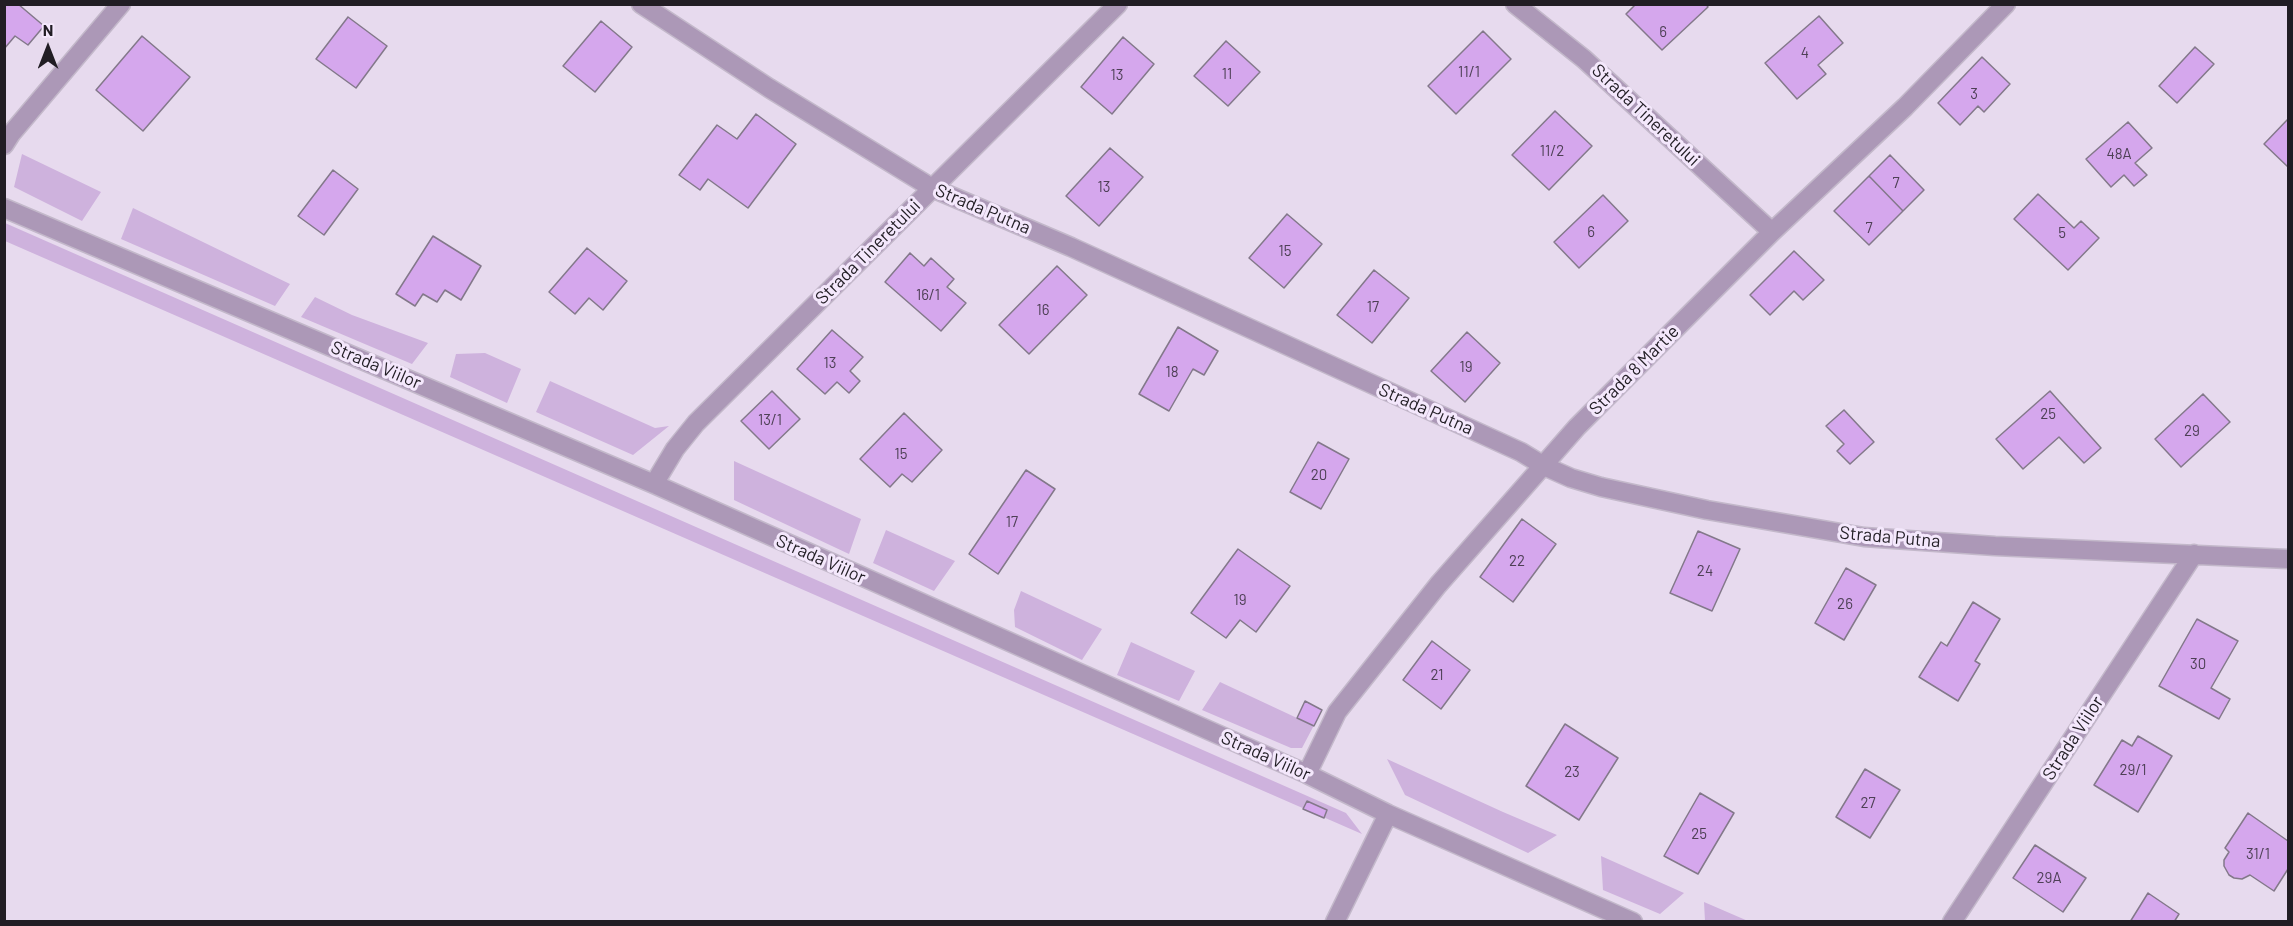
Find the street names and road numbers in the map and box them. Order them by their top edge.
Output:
street label: Strada Tineretului [1588,59,1704,171]
street label: Strada Putna [932,179,1034,239]
street label: Strada Tineretului [811,195,925,309]
street label: Strada 8 Martie [1585,321,1683,419]
street label: Strada Viilor [328,336,424,394]
street label: Strada Putna [1375,379,1477,439]
street label: Strada Putna [1839,522,1941,552]
street label: Strada Viilor [773,530,869,588]
street label: Strada Viilor [2038,692,2108,784]
street label: Strada Viilor [1218,727,1314,785]

